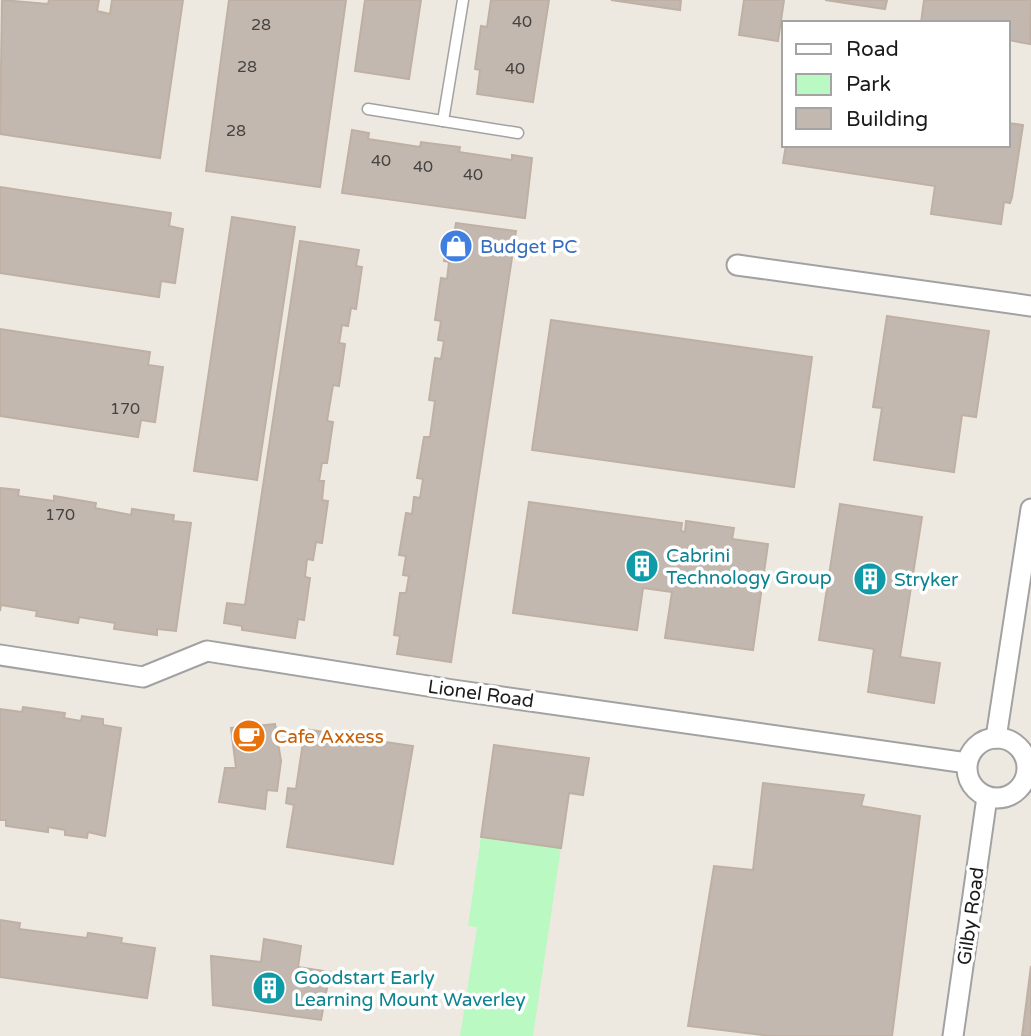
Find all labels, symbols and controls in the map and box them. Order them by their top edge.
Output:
house number: 40 [512,12,532,32]
house number: 28 [251,15,271,35]
legend [782,21,1010,147]
text: Road [846,37,899,62]
house number: 28 [237,57,257,77]
house number: 40 [505,59,525,79]
text: Park [846,72,891,97]
text: Building [846,107,928,132]
house number: 28 [226,121,246,141]
house number: 40 [371,151,391,171]
house number: 40 [413,157,433,177]
house number: 40 [463,165,483,185]
shop icon: Budget PC [437,227,475,265]
place label: Budget PC [480,236,578,258]
house number: 170 [110,399,140,419]
house number: 170 [45,505,75,525]
place label: Cabrini Technology Group [666,545,832,589]
building icon: Cabrini Technology Group [623,547,661,585]
building icon: Stryker [851,560,889,598]
place label: Stryker [894,569,959,591]
street label: Lionel Road [426,676,535,712]
cafe icon: Cafe Axxess [230,717,268,755]
place label: Cafe Axxess [274,726,384,748]
street label: Gilby Road [953,866,989,966]
place label: Goodstart Early Learning Mount Waverley [294,967,526,1011]
building icon: Goodstart Early Learning Mount Waverley [250,969,288,1007]

